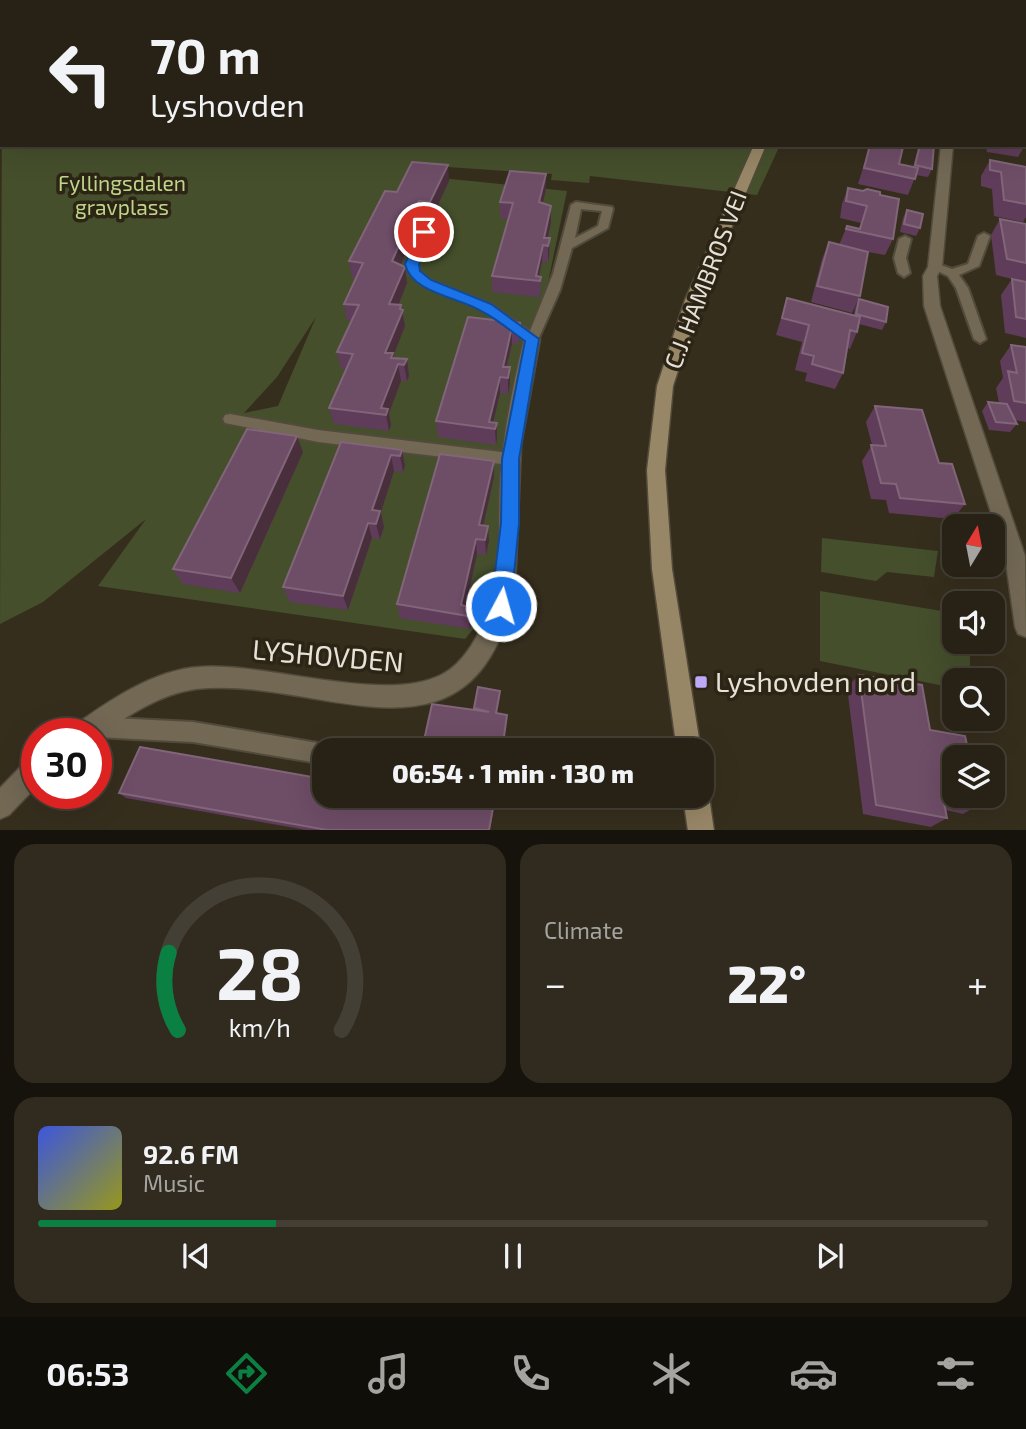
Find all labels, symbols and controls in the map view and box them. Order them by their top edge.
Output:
text: 70 m [150,25,261,84]
icon: left [35,28,126,119]
text: Lyshovden [150,85,305,123]
park label: Fyllingsdalen gravplass [58,170,186,219]
street label: C.J. HAMBROS VEI [657,186,752,373]
pin [394,202,454,262]
icon: arrive [405,213,443,251]
north arrow [942,514,1004,578]
map controls [942,514,1005,808]
position arrow [464,569,538,643]
button: sound [942,591,1005,654]
street label: LYSHOVDEN [251,631,405,679]
place label: Lyshovden nord [715,664,916,698]
button: search [942,668,1005,731]
marker: Lyshovden nord [693,674,709,690]
speed limit sign: 30 [21,718,112,809]
button: layers [942,745,1005,808]
text: 06:54 · 1 min · 130 m [392,757,634,788]
text: Climate [544,916,624,944]
text: 28 [216,927,304,1015]
text: 22° [727,951,806,1013]
text: − [544,960,566,1006]
text: + [967,960,988,1006]
text: km/h [229,1011,291,1041]
text: 92.6 FM [143,1138,239,1169]
text: Music [143,1169,205,1197]
icon: previous [177,1237,215,1275]
icon: pause [494,1237,532,1275]
icon: next [811,1237,849,1275]
icon: directions [222,1349,271,1398]
icon: music [364,1349,413,1398]
icon: phone [506,1349,555,1398]
icon: climate [647,1349,696,1398]
icon: car [789,1349,838,1398]
icon: filters [931,1349,980,1398]
text: 06:53 [46,1354,129,1392]

